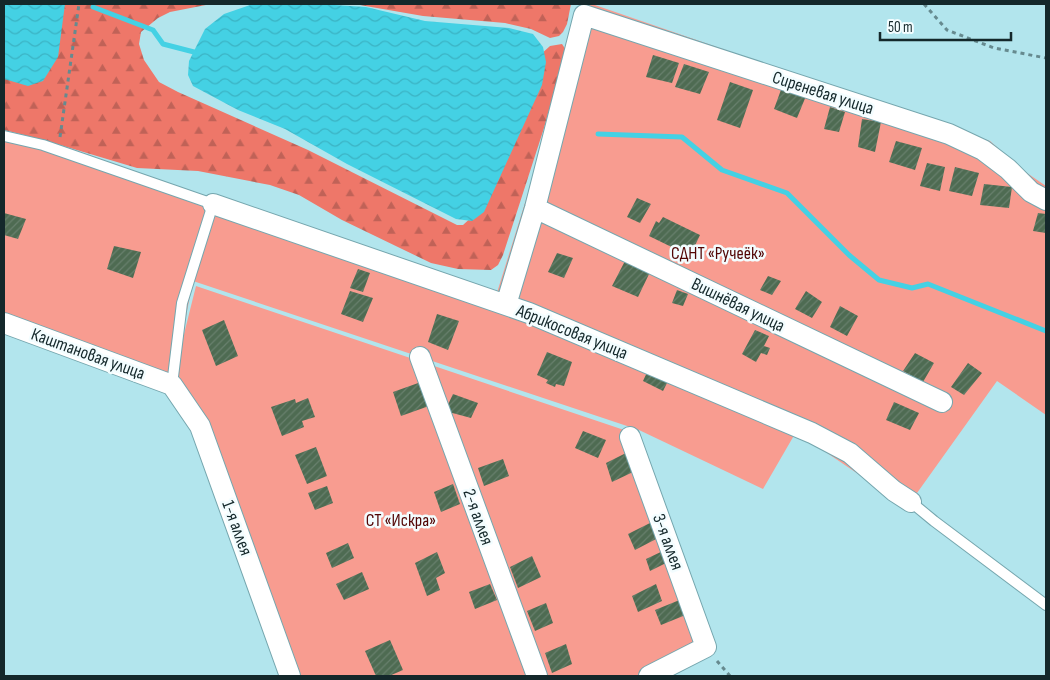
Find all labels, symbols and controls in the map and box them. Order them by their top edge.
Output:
scale bar [880,10,1011,42]
text: 50 m [888,18,913,37]
street label: Сиреневая улица [770,67,876,119]
park label: СДНТ «Ручеёк» [671,243,765,264]
street label: Вишнёвая улица [688,273,788,337]
street label: Абрикосовая улица [512,300,631,364]
street label: Каштановая улица [28,324,148,384]
street label: 2-я аллея [458,486,498,548]
street label: 1-я аллея [217,498,257,558]
park label: СТ «Искра» [366,510,436,531]
street label: 3-я аллея [648,511,688,573]

